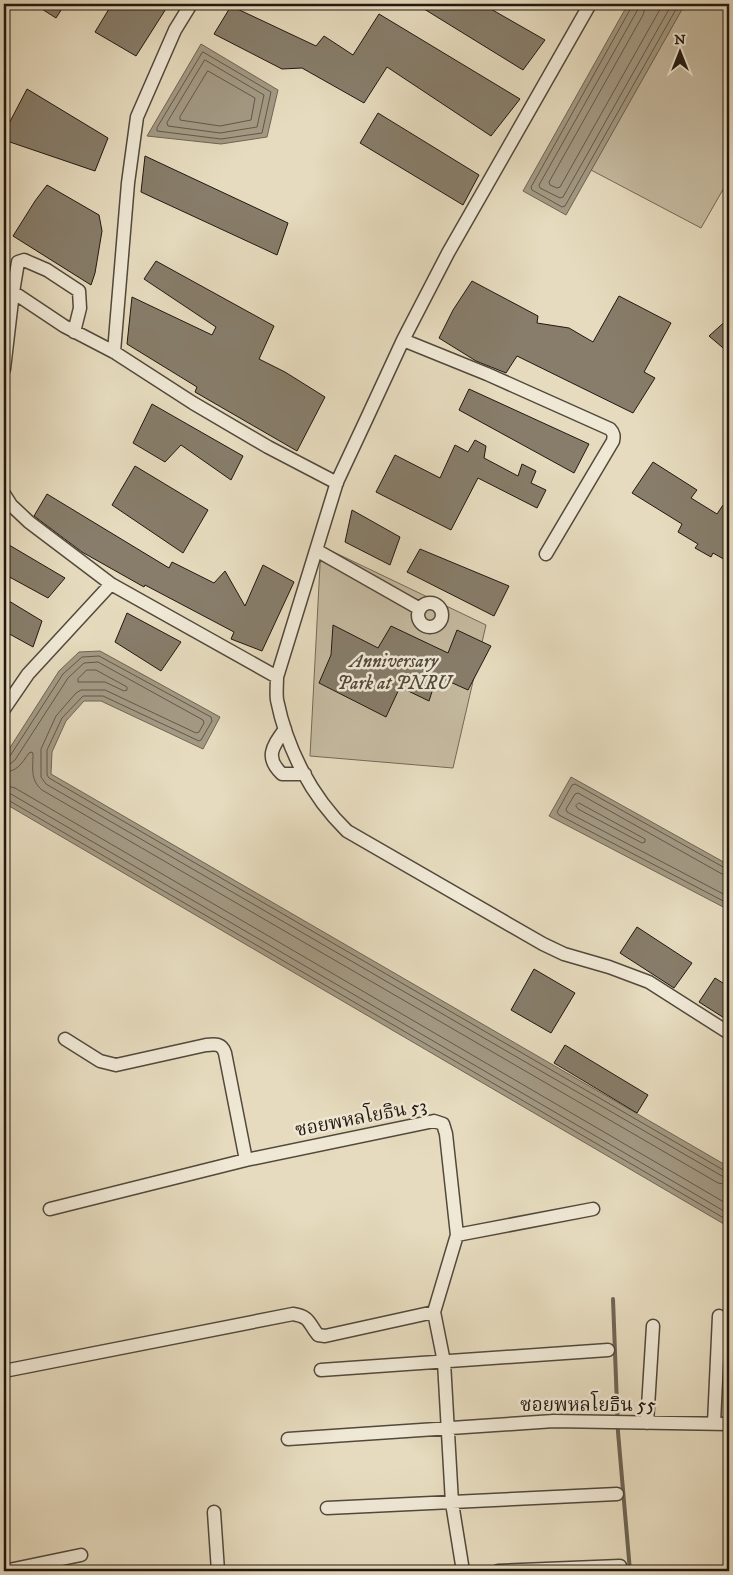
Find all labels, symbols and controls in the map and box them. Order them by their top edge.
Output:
north arrow [656,28,706,78]
text: N [674,31,686,49]
park label: Anniversary Park at PNRU [337,650,454,695]
street label: ซอยพหลโยธิน 53 [293,1090,429,1142]
street label: ซอยพหลโยธิน 55 [520,1390,656,1417]

